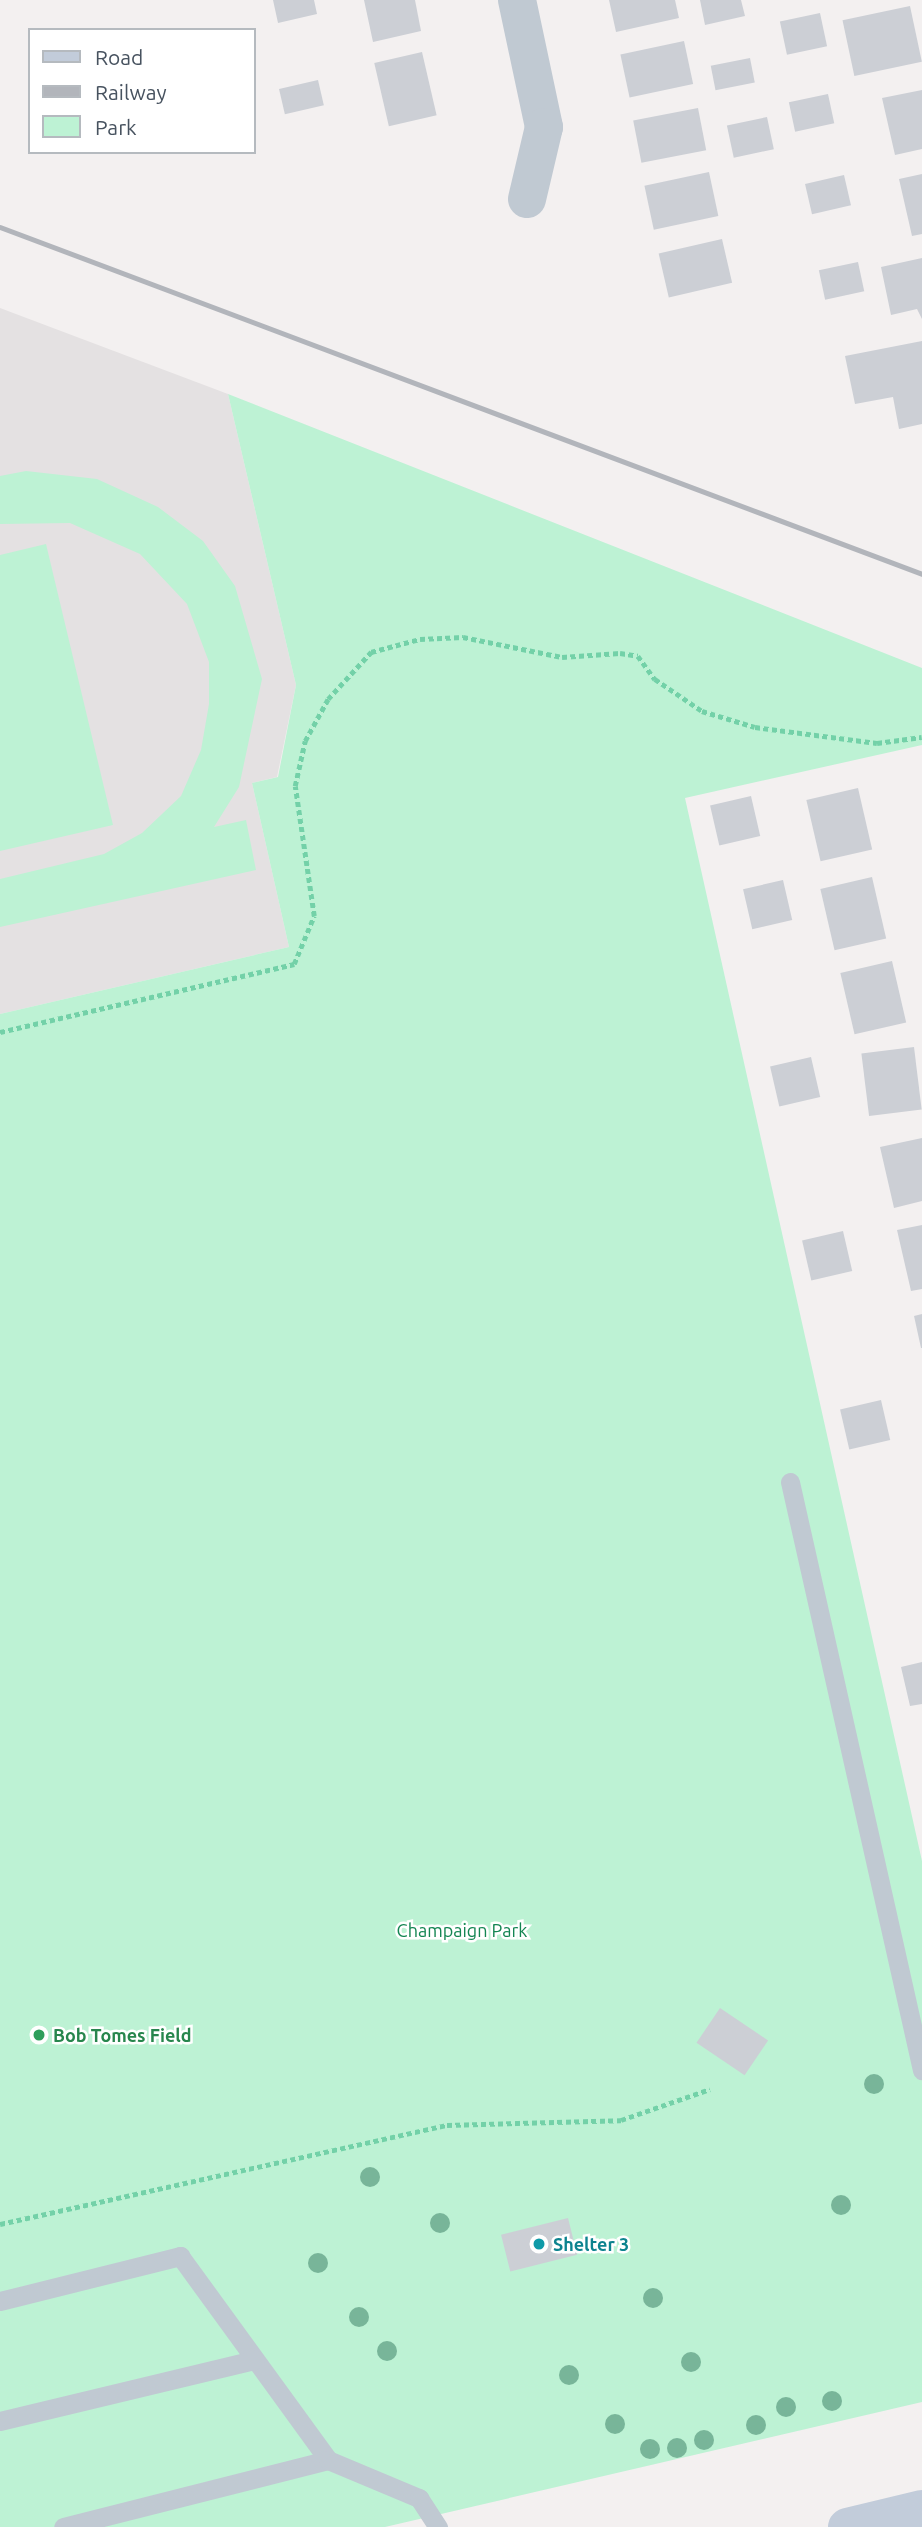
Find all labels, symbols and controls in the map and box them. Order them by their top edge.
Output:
legend [28,28,256,154]
text: Road [95,45,143,69]
text: Railway [95,80,167,104]
text: Park [95,115,137,139]
park label: Champaign Park [397,1919,527,1941]
place label: Bob Tomes Field [53,2024,192,2046]
marker: Bob Tomes Field [31,2027,47,2043]
place label: Shelter 3 [553,2233,629,2255]
marker: Shelter 3 [531,2236,547,2252]

